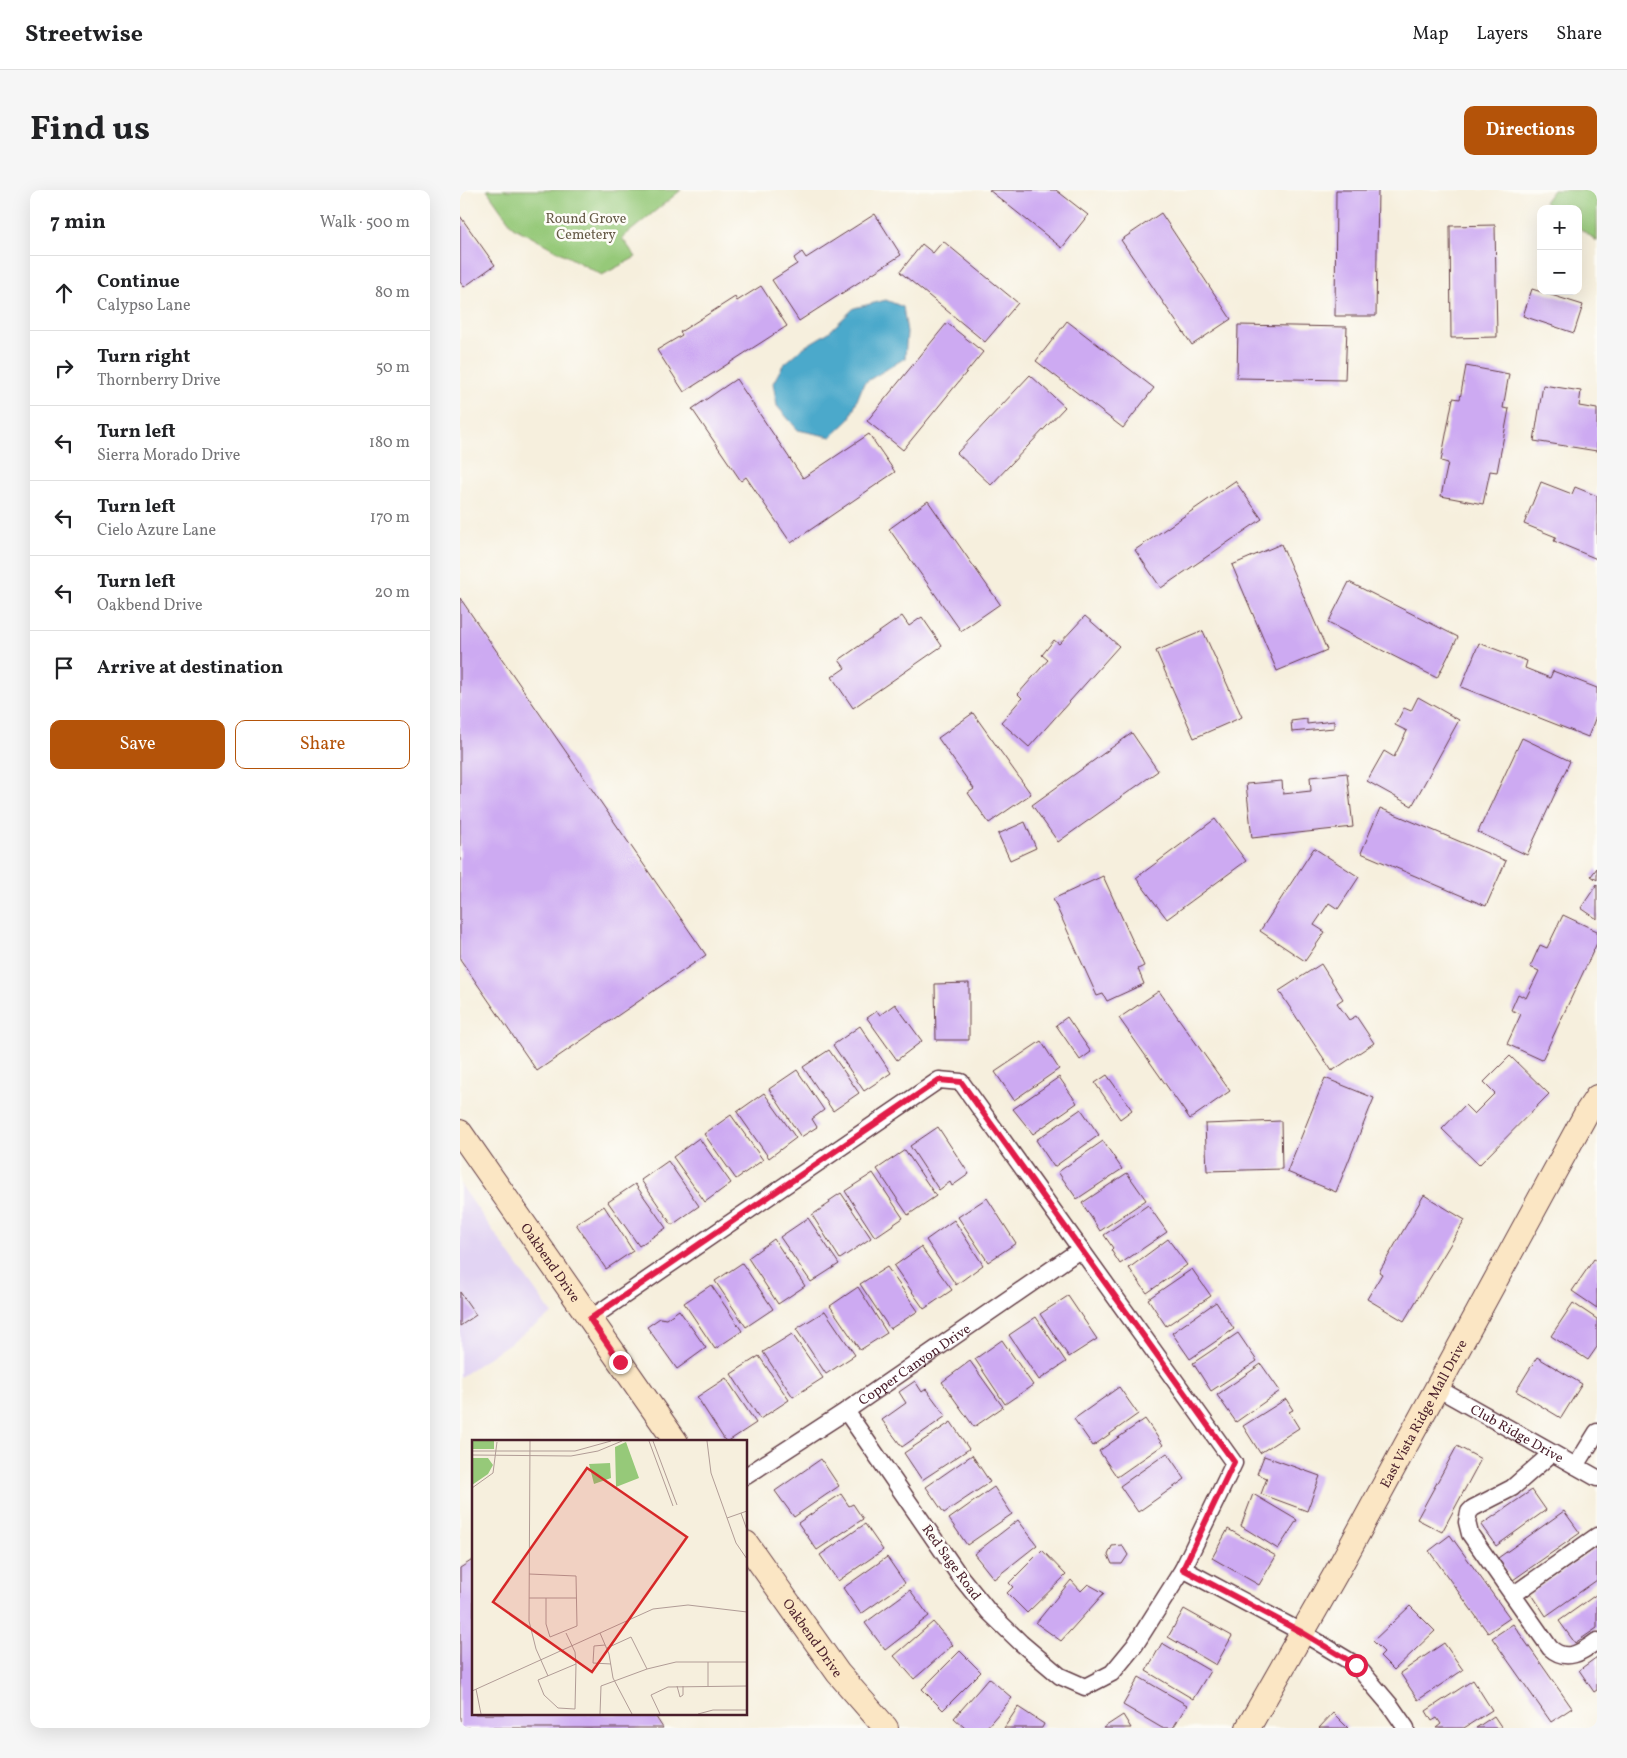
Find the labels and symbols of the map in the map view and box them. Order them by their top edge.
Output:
park label: Round Grove Cemetery [546,210,627,245]
street label: Oakbend Drive [515,1220,584,1307]
street label: Copper Canyon Drive [855,1320,975,1411]
street label: East Vista Ridge Mall Drive [1376,1336,1473,1492]
route end [609,1351,632,1374]
street label: Club Ridge Drive [1466,1401,1567,1468]
inset map [472,1440,748,1716]
street label: Red Sage Road [917,1521,985,1605]
street label: Oakbend Drive [777,1595,846,1682]
route start [1345,1654,1368,1677]

